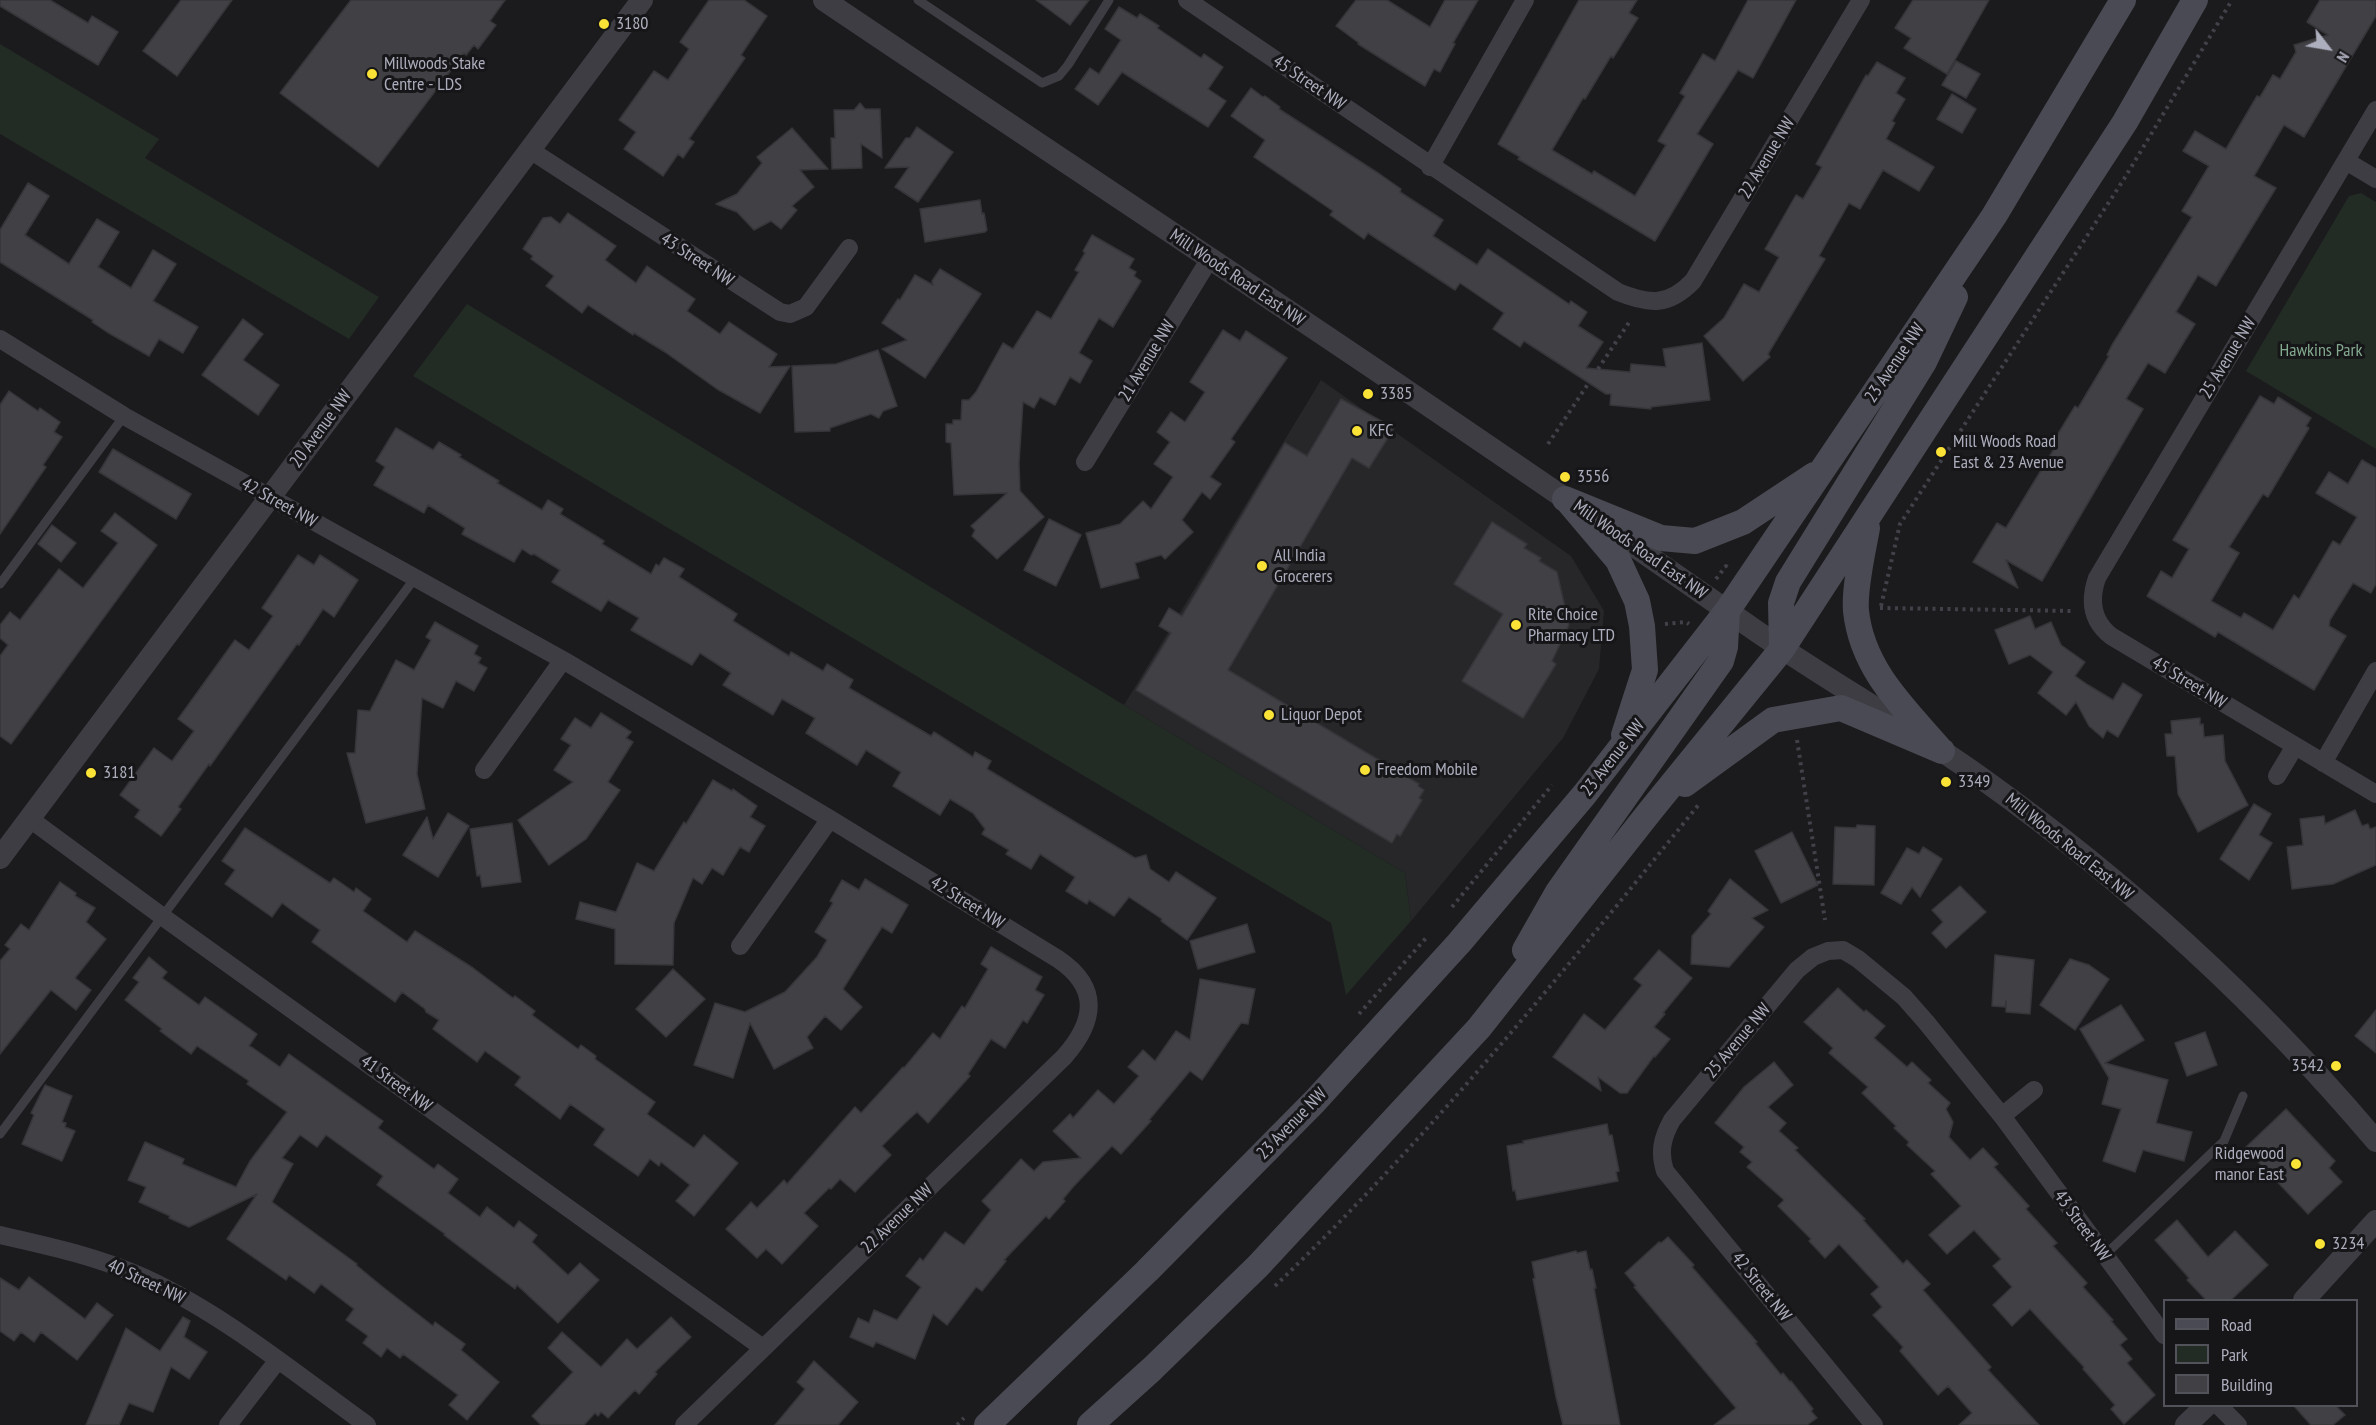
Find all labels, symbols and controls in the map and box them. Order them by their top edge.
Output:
place label: 3180 [616,13,648,35]
marker: 3180 [597,17,611,31]
north arrow [2298,18,2358,78]
text: N [2333,48,2354,66]
street label: 45 Street NW [1269,51,1349,115]
place label: Millwoods Stake Centre - LDS [384,53,486,96]
marker: Millwoods Stake Centre - LDS [365,67,379,81]
street label: 22 Avenue NW [1734,113,1800,203]
street label: Mill Woods Road East NW [1165,225,1309,331]
street label: 43 Street NW [656,228,738,292]
street label: 25 Avenue NW [2195,313,2261,403]
street label: 21 Avenue NW [1114,316,1180,406]
street label: 23 Avenue NW [1861,319,1929,407]
park label: Hawkins Park [2280,340,2362,362]
place label: 3385 [1380,383,1412,405]
street label: 20 Avenue NW [285,386,357,472]
marker: 3385 [1361,387,1375,401]
place label: KFC [1369,420,1394,442]
marker: KFC [1350,424,1364,438]
place label: Mill Woods Road East & 23 Avenue [1953,431,2064,474]
marker: Mill Woods Road East & 23 Avenue [1934,445,1948,459]
place label: 3556 [1577,466,1609,488]
marker: 3556 [1558,470,1572,484]
street label: 42 Street NW [238,473,320,533]
street label: Mill Woods Road East NW [1569,496,1711,604]
place label: All India Grocerers [1274,545,1332,588]
marker: All India Grocerers [1255,559,1269,573]
place label: Rite Choice Pharmacy LTD [1528,604,1615,646]
marker: Rite Choice Pharmacy LTD [1509,618,1523,632]
street label: 45 Street NW [2148,652,2230,714]
place label: Liquor Depot [1281,704,1362,726]
marker: Liquor Depot [1262,708,1276,722]
street label: 23 Avenue NW [1576,715,1650,801]
place label: Freedom Mobile [1377,759,1478,781]
place label: 3181 [103,762,135,784]
marker: Freedom Mobile [1358,763,1372,777]
marker: 3181 [84,766,98,780]
place label: 3349 [1958,771,1990,793]
marker: 3349 [1939,775,1953,789]
street label: Mill Woods Road East NW [2001,789,2137,905]
street label: 42 Street NW [926,872,1008,934]
street label: 25 Avenue NW [1700,999,1776,1083]
street label: 41 Street NW [356,1051,436,1117]
place label: 3542 [2292,1055,2324,1077]
marker: 3542 [2329,1059,2343,1073]
street label: 23 Avenue NW [1253,1084,1331,1164]
place label: Ridgewood manor East [2215,1143,2284,1186]
marker: Ridgewood manor East [2289,1157,2303,1171]
street label: 22 Avenue NW [857,1180,937,1258]
street label: 43 Street NW [2049,1186,2115,1266]
place label: 3234 [2332,1233,2364,1255]
marker: 3234 [2313,1237,2327,1251]
street label: 42 Street NW [1727,1248,1795,1326]
street label: 40 Street NW [104,1255,188,1309]
legend [2163,1299,2358,1407]
text: Road [2221,1313,2252,1336]
text: Park [2221,1343,2248,1366]
text: Building [2221,1373,2273,1396]

